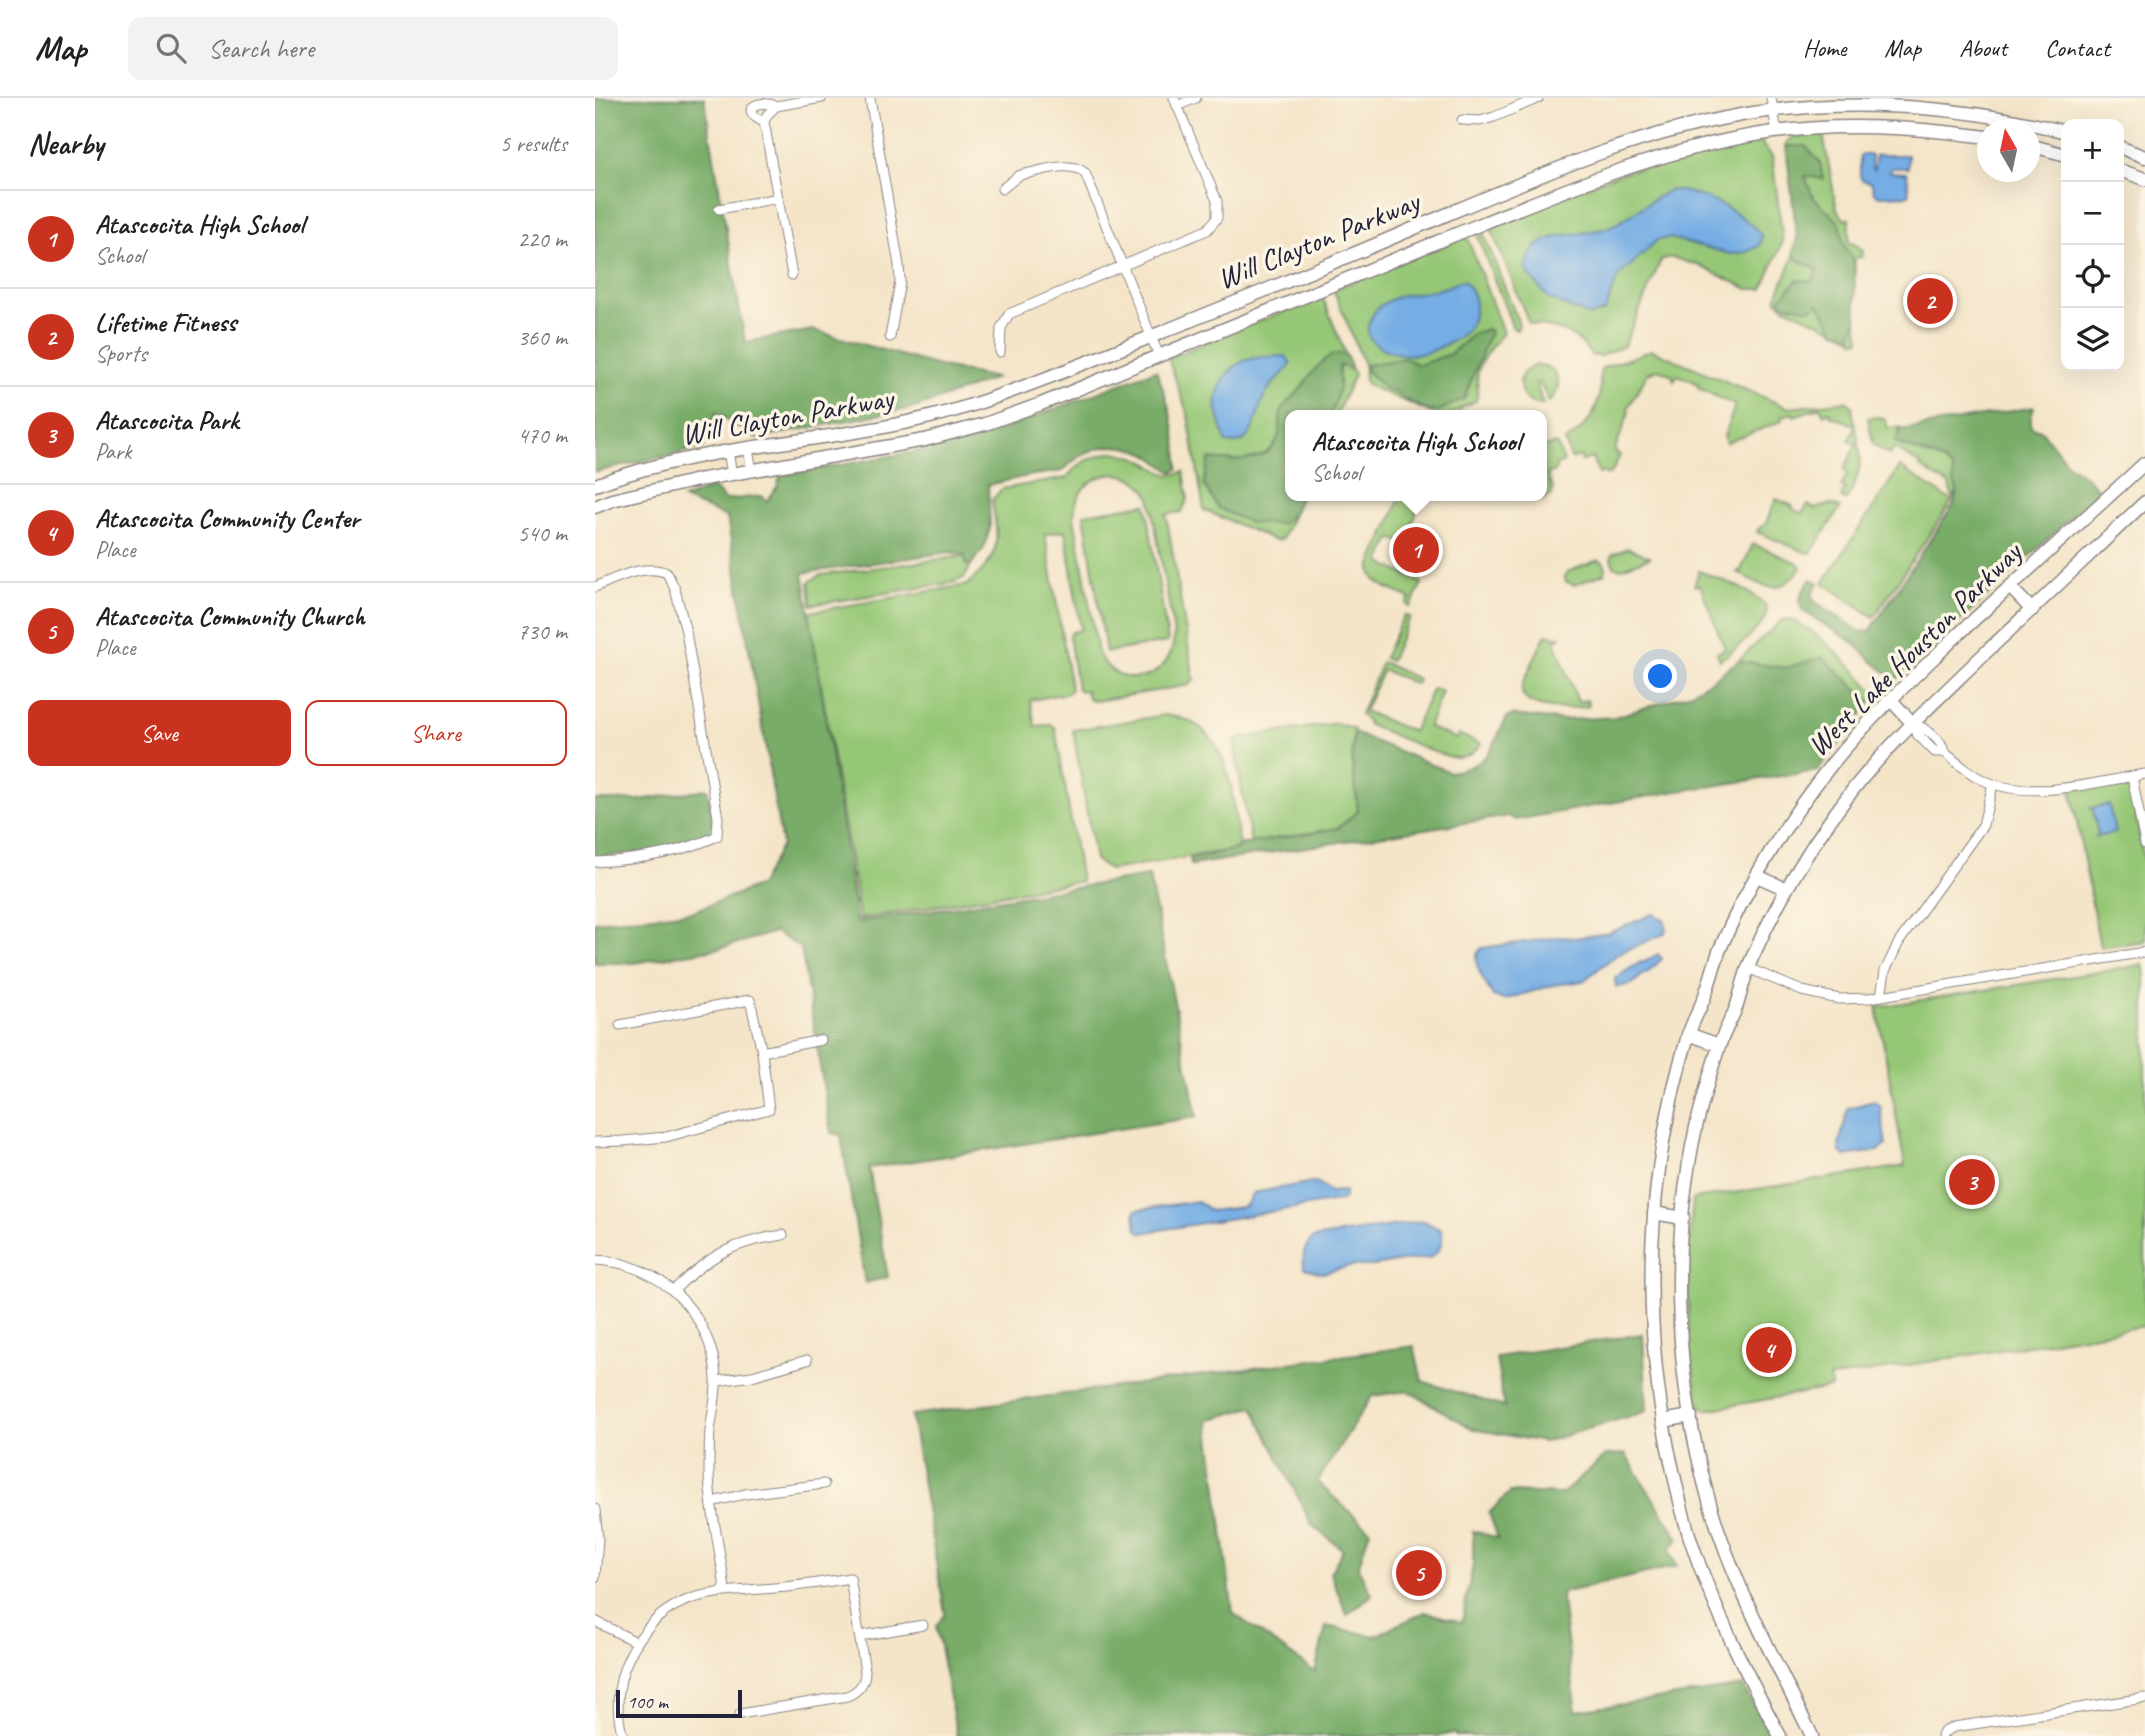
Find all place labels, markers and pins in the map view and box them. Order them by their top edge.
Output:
pin: 2 [1907,275,1953,327]
pin: 1 [1393,524,1439,576]
pin: 3 [1949,1156,1995,1208]
pin: 4 [1746,1324,1792,1376]
pin: 5 [1396,1547,1442,1599]

